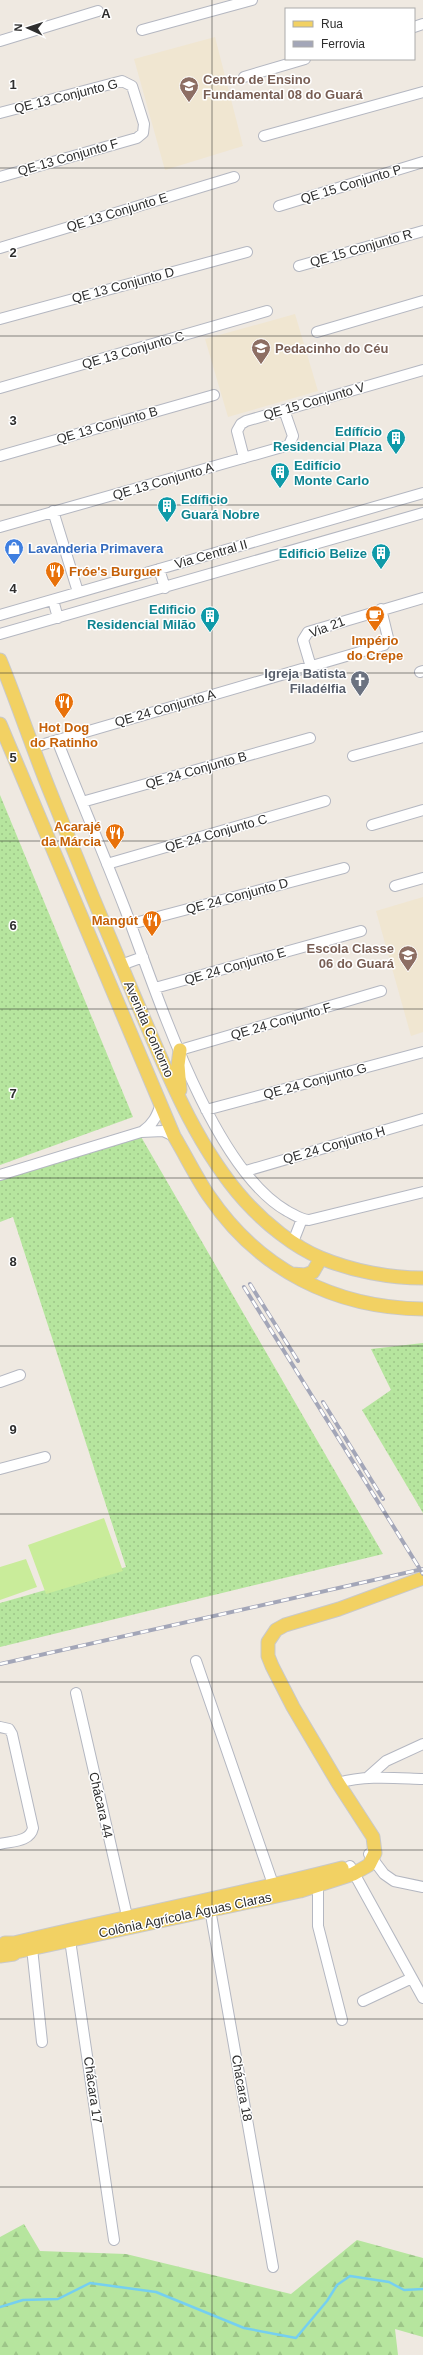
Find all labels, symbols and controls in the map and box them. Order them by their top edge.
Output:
text: A [101,6,111,21]
north arrow [8,8,48,48]
legend [285,8,415,60]
text: Rua [321,17,343,31]
text: N [12,23,24,32]
text: Ferrovia [321,37,365,51]
place label: Centro de Ensino Fundamental 08 do Guará [203,72,363,102]
school or university icon: Centro de Ensino Fundamental 08 do Guará [178,75,200,103]
street label: QE 13 Conjunto G [13,76,119,116]
street label: QE 13 Conjunto F [16,135,120,179]
street label: QE 15 Conjunto P [299,162,403,206]
street label: QE 13 Conjunto E [65,189,170,234]
street label: QE 15 Conjunto R [308,226,414,270]
text: 2 [9,245,17,260]
street label: QE 13 Conjunto D [70,264,176,306]
street label: QE 13 Conjunto C [80,328,186,372]
school or university icon: Pedacinho do Céu [250,337,272,365]
place label: Pedacinho do Céu [275,341,388,356]
street label: QE 15 Conjunto V [262,379,367,423]
street label: QE 13 Conjunto B [55,403,159,447]
text: 3 [9,413,17,428]
place label: Edífício Residencial Plaza [273,424,383,454]
building icon: Edífício Residencial Plaza [385,427,407,455]
place label: Edifício Monte Carlo [294,458,369,488]
street label: QE 13 Conjunto A [111,459,215,503]
building icon: Edifício Monte Carlo [269,461,291,489]
place label: Edíficio Guará Nobre [181,492,260,522]
building icon: Edíficio Guará Nobre [156,495,178,523]
street label: Via Central II [173,536,249,572]
shop icon: Lavanderia Primavera [3,537,25,565]
place label: Lavanderia Primavera [28,541,164,556]
building icon: Edificio Belize [370,542,392,570]
place label: Edificio Belize [279,546,367,561]
restaurant icon: Fróe's Burguer [44,560,66,588]
place label: Fróe's Burguer [69,564,162,579]
text: 4 [9,581,17,596]
place label: Edificio Residencial Milão [87,602,196,632]
cafe icon: Império do Crepe [364,604,386,632]
building icon: Edificio Residencial Milão [199,605,221,633]
street label: Via 21 [307,613,347,641]
place label: Império do Crepe [347,633,403,663]
place label: Igreja Batista Filadélfia [264,666,347,696]
church icon: Igreja Batista Filadélfia [349,669,371,697]
street label: QE 24 Conjunto A [113,686,217,730]
restaurant icon: Hot Dog do Ratinho [53,691,75,719]
place label: Hot Dog do Ratinho [30,720,98,750]
street label: QE 24 Conjunto B [144,748,248,792]
text: 5 [9,750,17,765]
street label: QE 24 Conjunto C [163,811,269,855]
place label: Acarajé da Márcia [41,819,102,849]
restaurant icon: Acarajé da Márcia [104,822,126,850]
street label: QE 24 Conjunto D [184,875,290,917]
restaurant icon: Mangút [141,909,163,937]
place label: Mangút [92,913,139,928]
text: 6 [9,918,17,933]
place label: Escola Classe 06 do Guará [307,941,395,971]
street label: QE 24 Conjunto E [183,944,288,988]
school or university icon: Escola Classe 06 do Guará [397,944,419,972]
street label: Avenida Contorno [121,979,177,1079]
street label: QE 24 Conjunto F [229,999,333,1043]
street label: QE 24 Conjunto G [262,1060,368,1102]
text: 7 [9,1086,17,1101]
street label: QE 24 Conjunto H [281,1123,387,1167]
text: 8 [9,1254,17,1269]
text: 9 [9,1422,17,1437]
street label: Chácara 44 [86,1771,116,1839]
street label: Colônia Agrícola Águas Claras [97,1889,273,1941]
street label: Chácara 18 [229,2054,255,2122]
street label: Chácara 17 [81,2056,105,2124]

